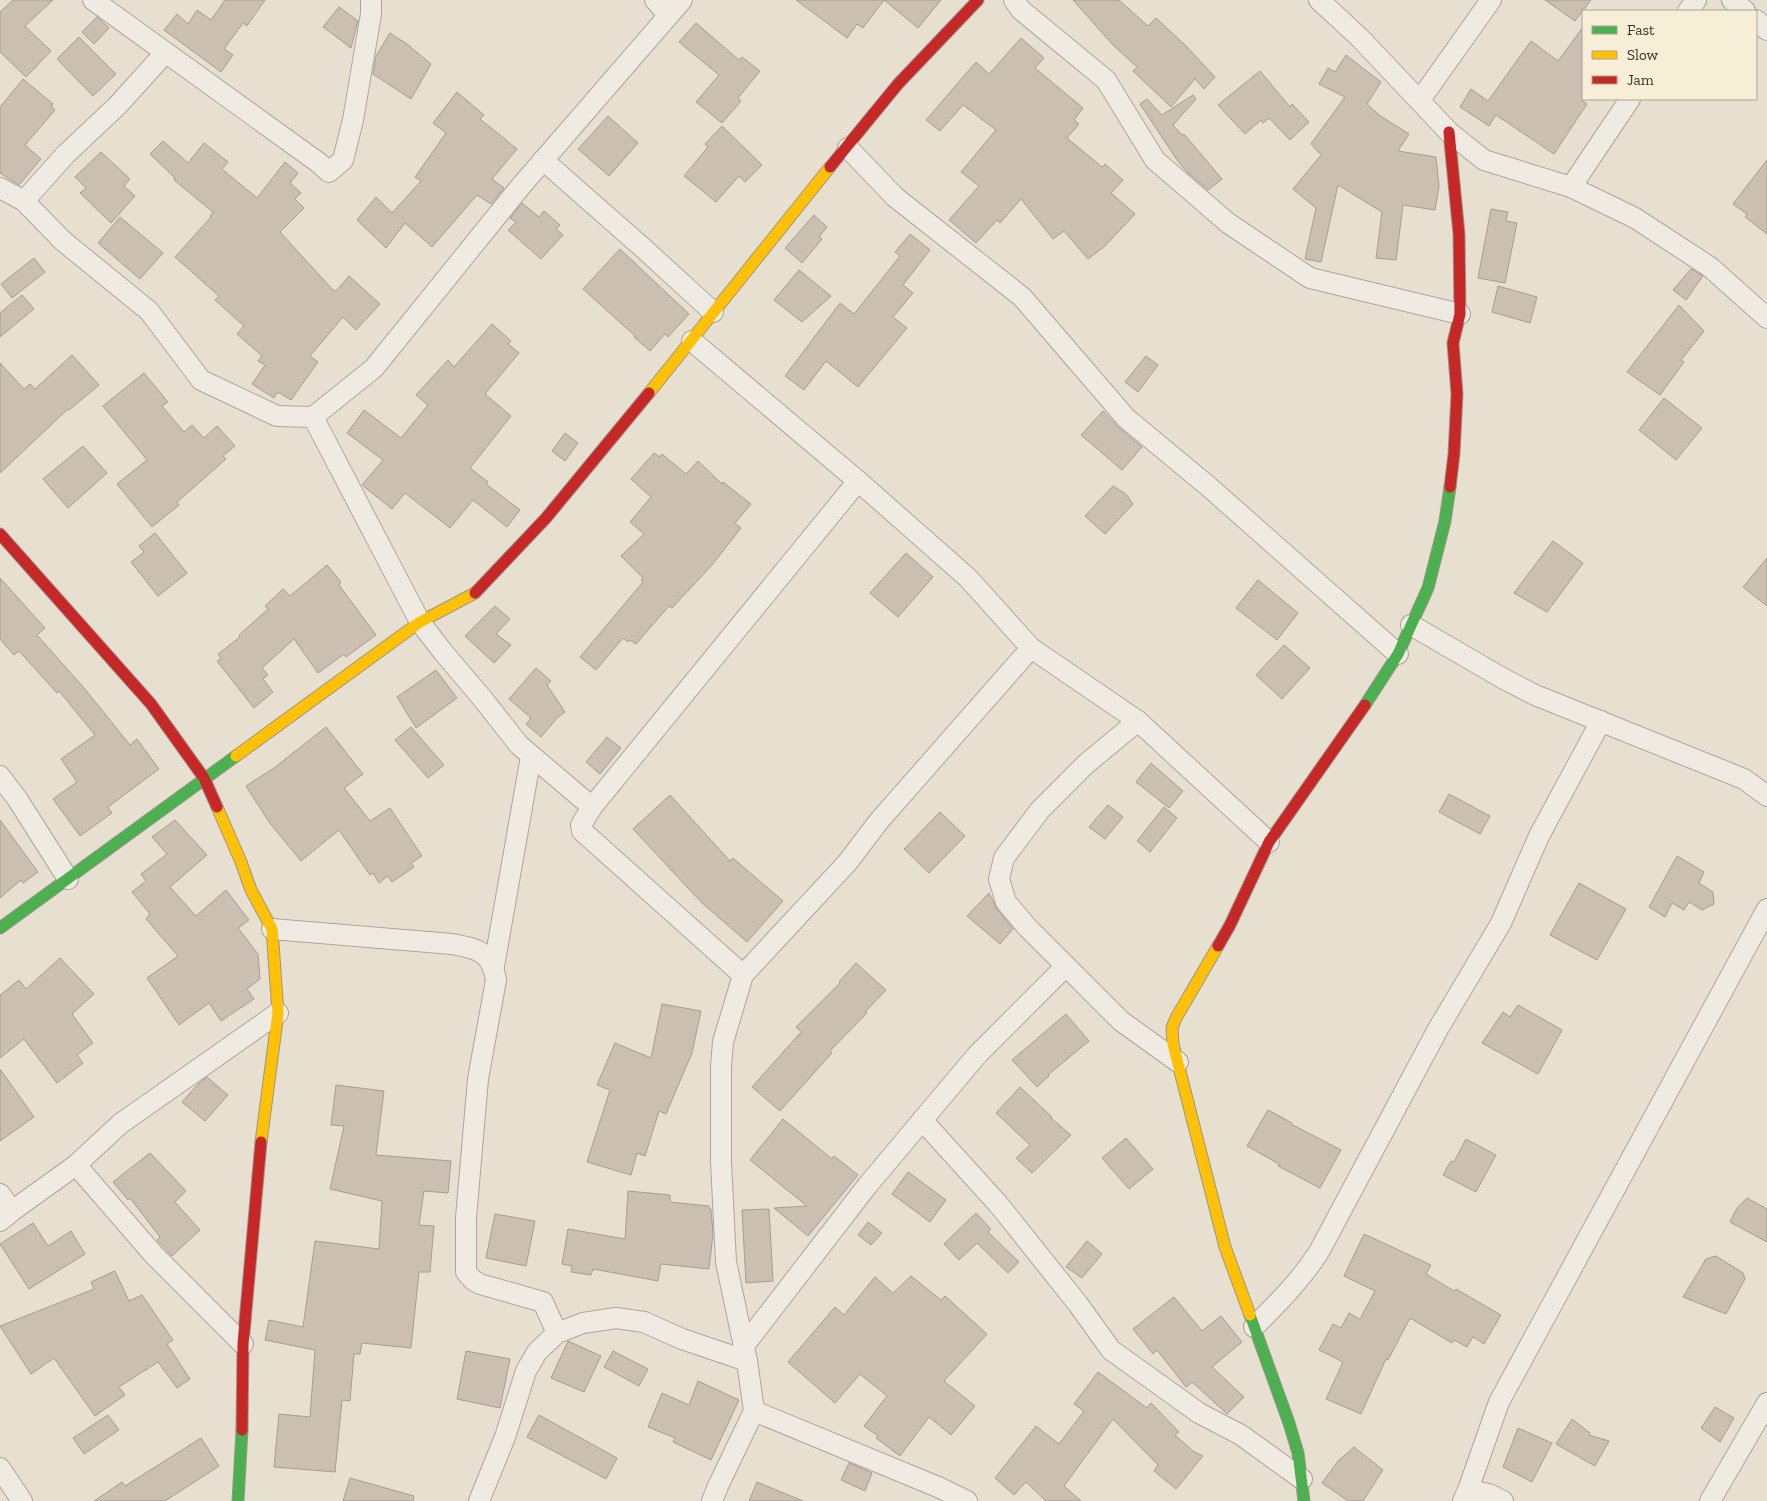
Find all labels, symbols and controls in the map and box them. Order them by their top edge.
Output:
legend [1582,10,1757,100]
text: Fast [1627,21,1655,39]
text: Slow [1627,46,1659,64]
text: Jam [1627,71,1654,89]

